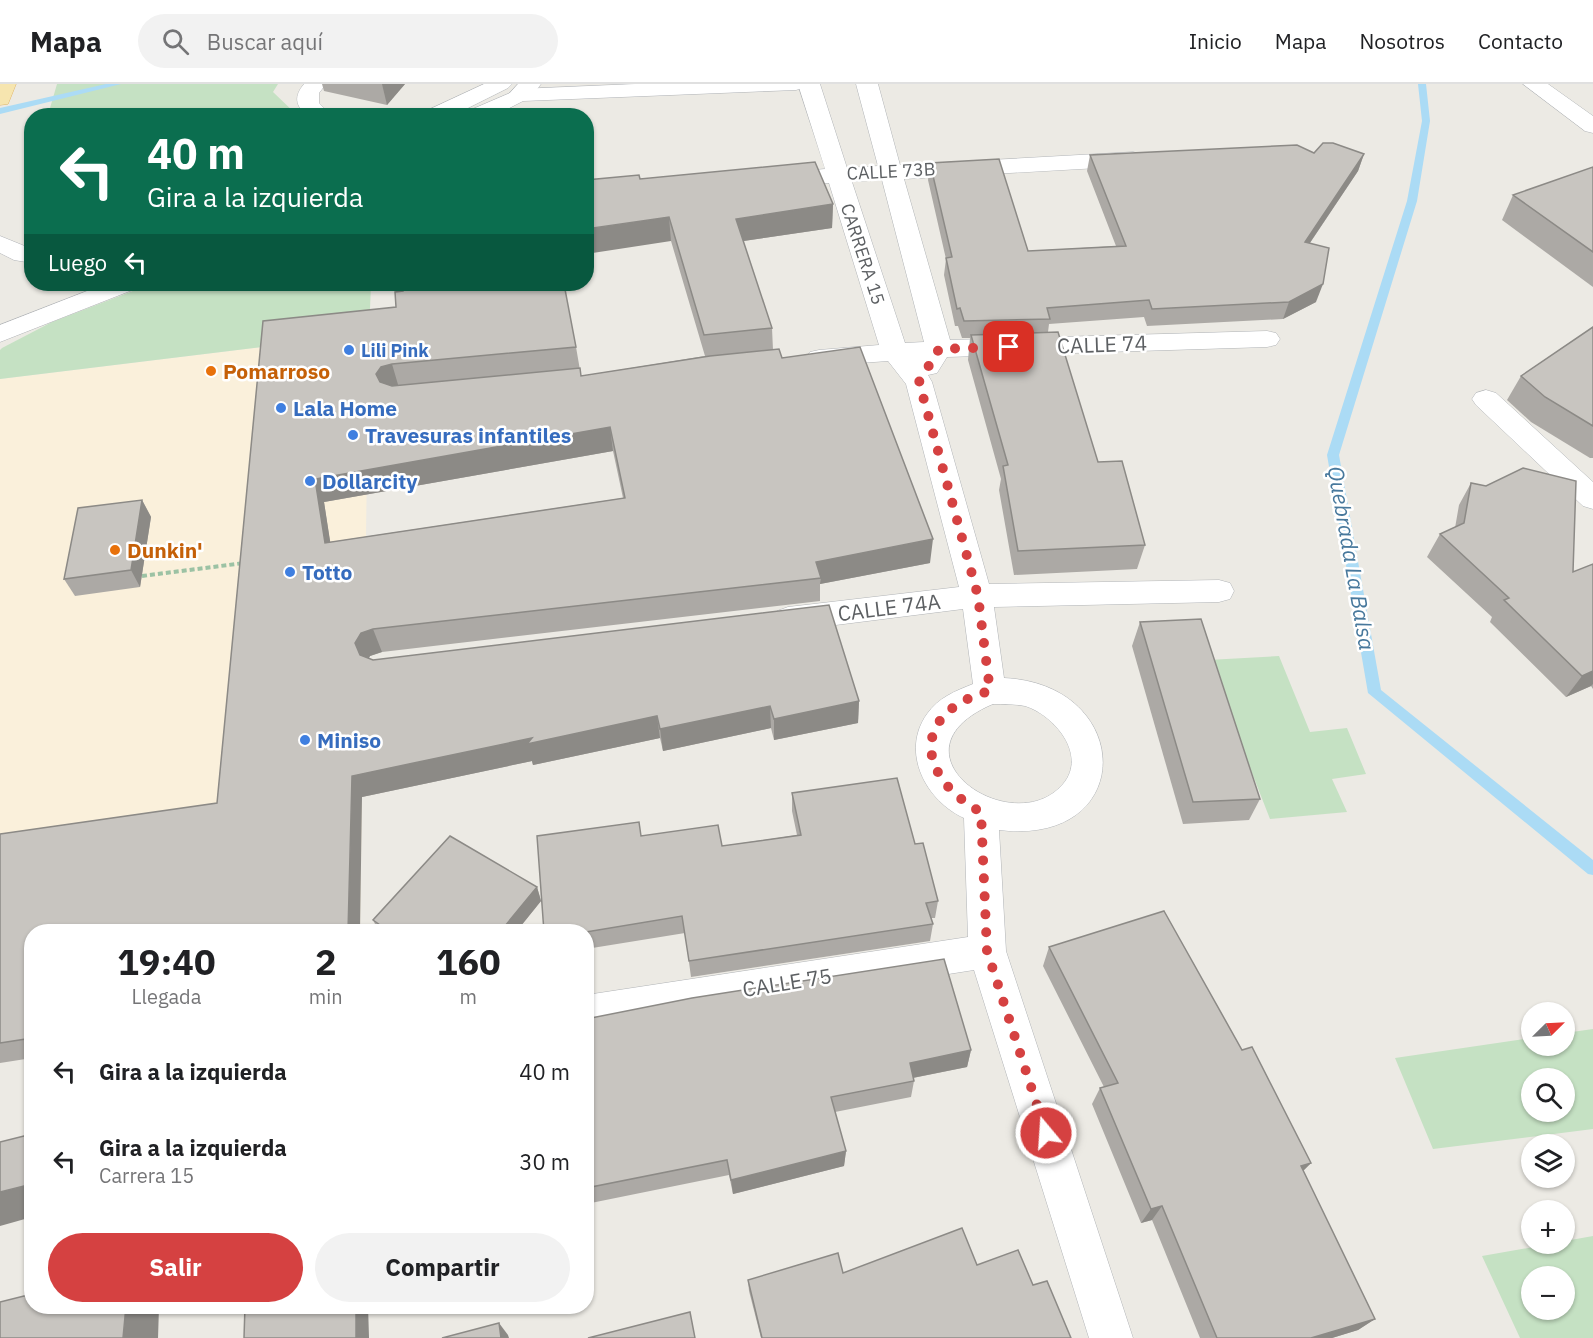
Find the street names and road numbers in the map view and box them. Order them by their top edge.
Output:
street label: CALLE 73B [846,157,936,185]
street label: CARRERA 15 [836,200,890,308]
street label: CALLE 74 [1057,328,1147,360]
street label: CALLE 74A [836,587,942,627]
street label: CALLE 75 [740,961,834,1003]

